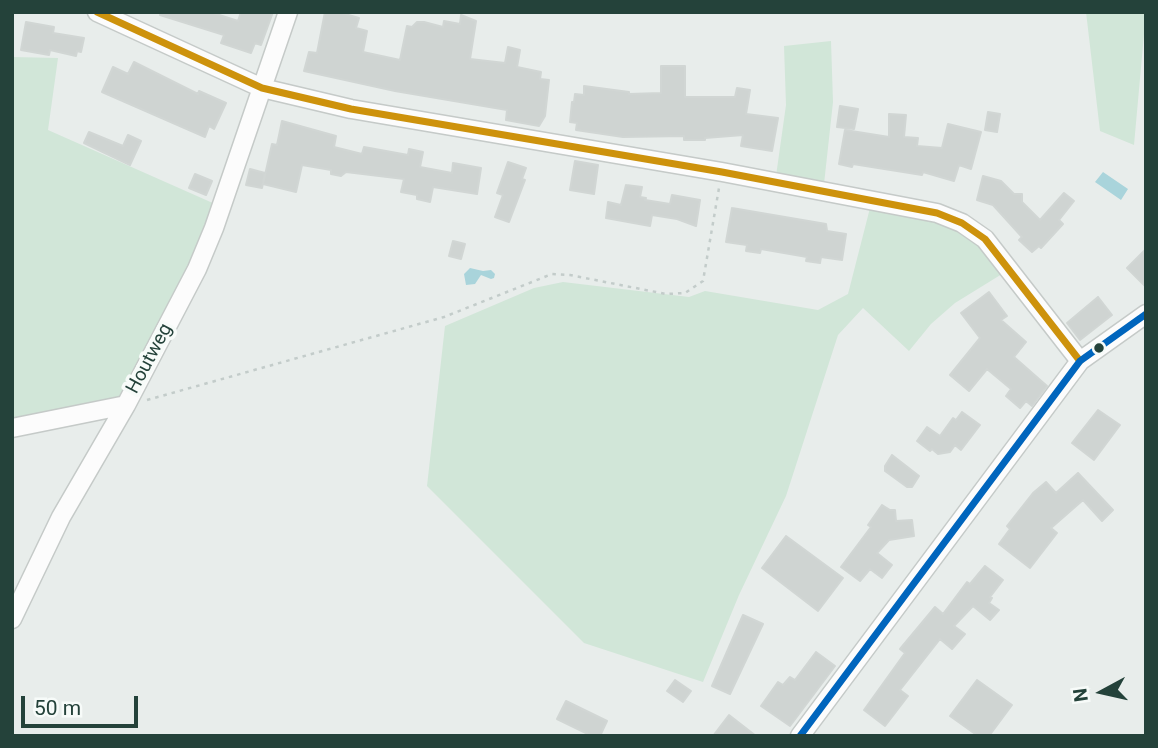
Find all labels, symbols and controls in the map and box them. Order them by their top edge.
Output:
street label: Houtweg [122,320,178,398]
unlabelled marker [1092,341,1106,355]
north arrow [1067,657,1137,727]
scale bar [24,682,142,726]
text: N [1068,687,1093,703]
text: 50 m [34,696,81,720]

